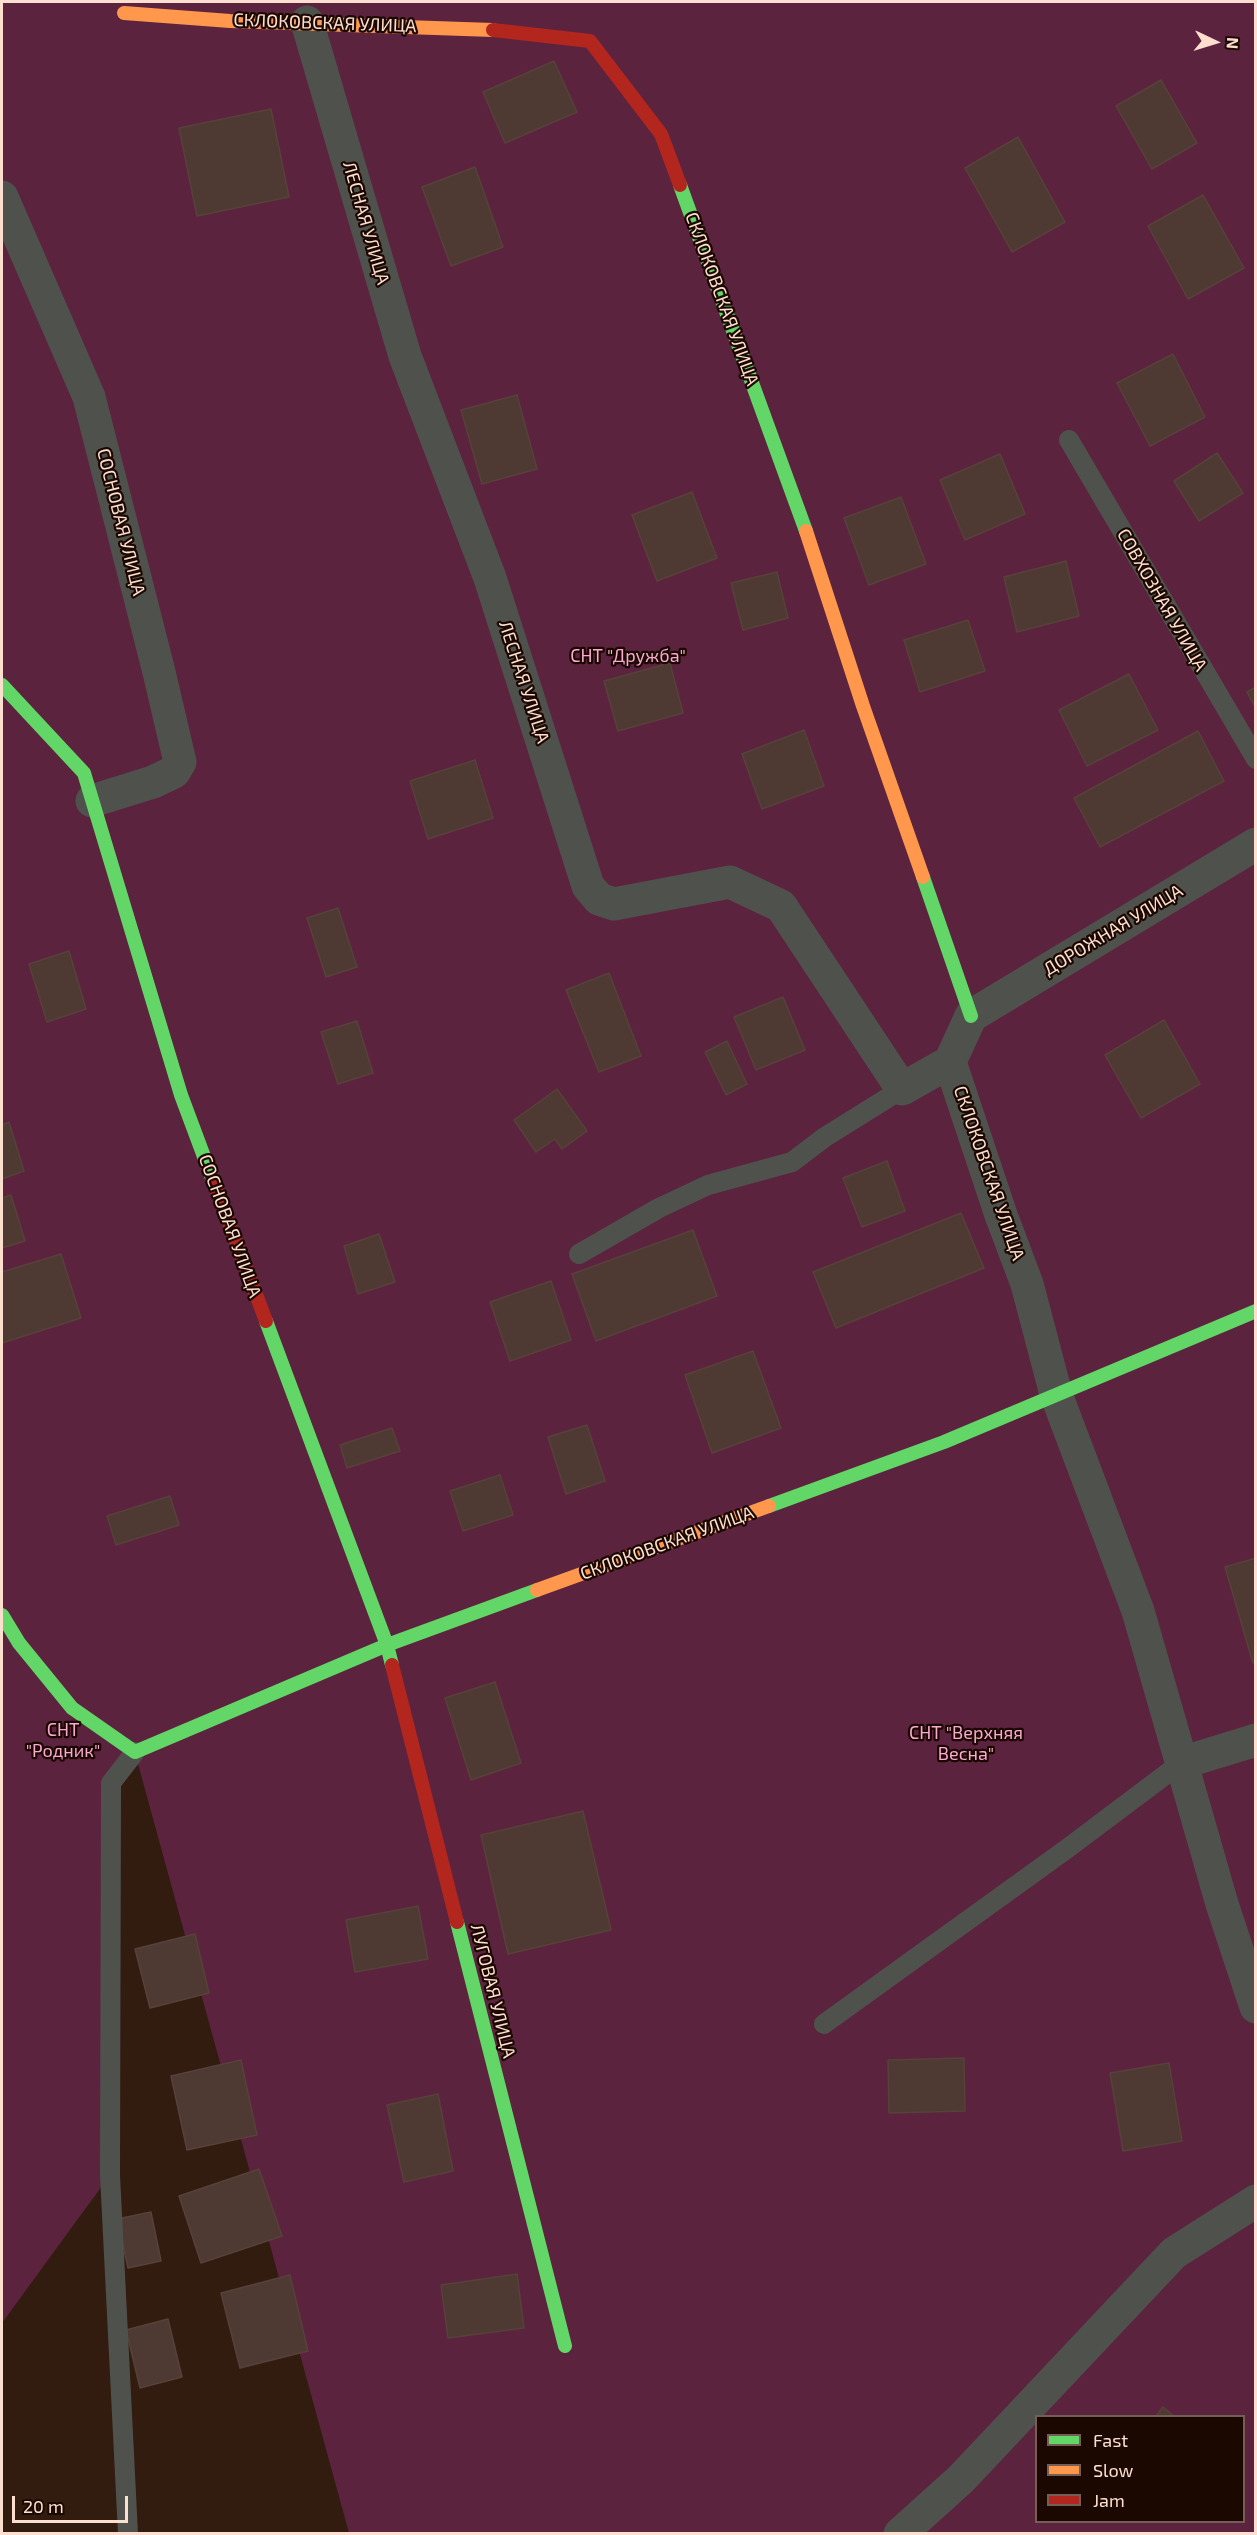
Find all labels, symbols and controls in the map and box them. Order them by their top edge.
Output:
street label: СКЛОКОВСКАЯ УЛИЦА [233,9,417,37]
north arrow [1185,12,1245,72]
text: N [1224,37,1243,50]
street label: ЛЕСНАЯ УЛИЦА [338,159,394,287]
street label: СКЛОКОВСКАЯ УЛИЦА [681,209,763,389]
street label: СОСНОВАЯ УЛИЦА [92,446,150,598]
street label: СОВХОЗНАЯ УЛИЦА [1112,525,1212,675]
street label: ЛЕСНАЯ УЛИЦА [494,618,554,746]
park label: СНТ "Дружба" [570,645,686,667]
street label: ДОРОЖНАЯ УЛИЦА [1039,880,1187,980]
street label: СКЛОКОВСКАЯ УЛИЦА [949,1083,1029,1263]
street label: СОСНОВАЯ УЛИЦА [194,1151,266,1301]
street label: СКЛОКОВСКАЯ УЛИЦА [577,1502,757,1584]
park label: СНТ "Родник" [26,1719,100,1762]
park label: СНТ "Верхняя Весна" [909,1722,1023,1764]
street label: ЛУГОВАЯ УЛИЦА [466,1922,520,2060]
legend [1035,2415,1245,2523]
text: Fast [1093,2429,1128,2451]
text: Slow [1093,2459,1133,2481]
scale bar [15,2484,130,2522]
text: Jam [1093,2489,1125,2511]
text: 20 m [23,2495,64,2517]

